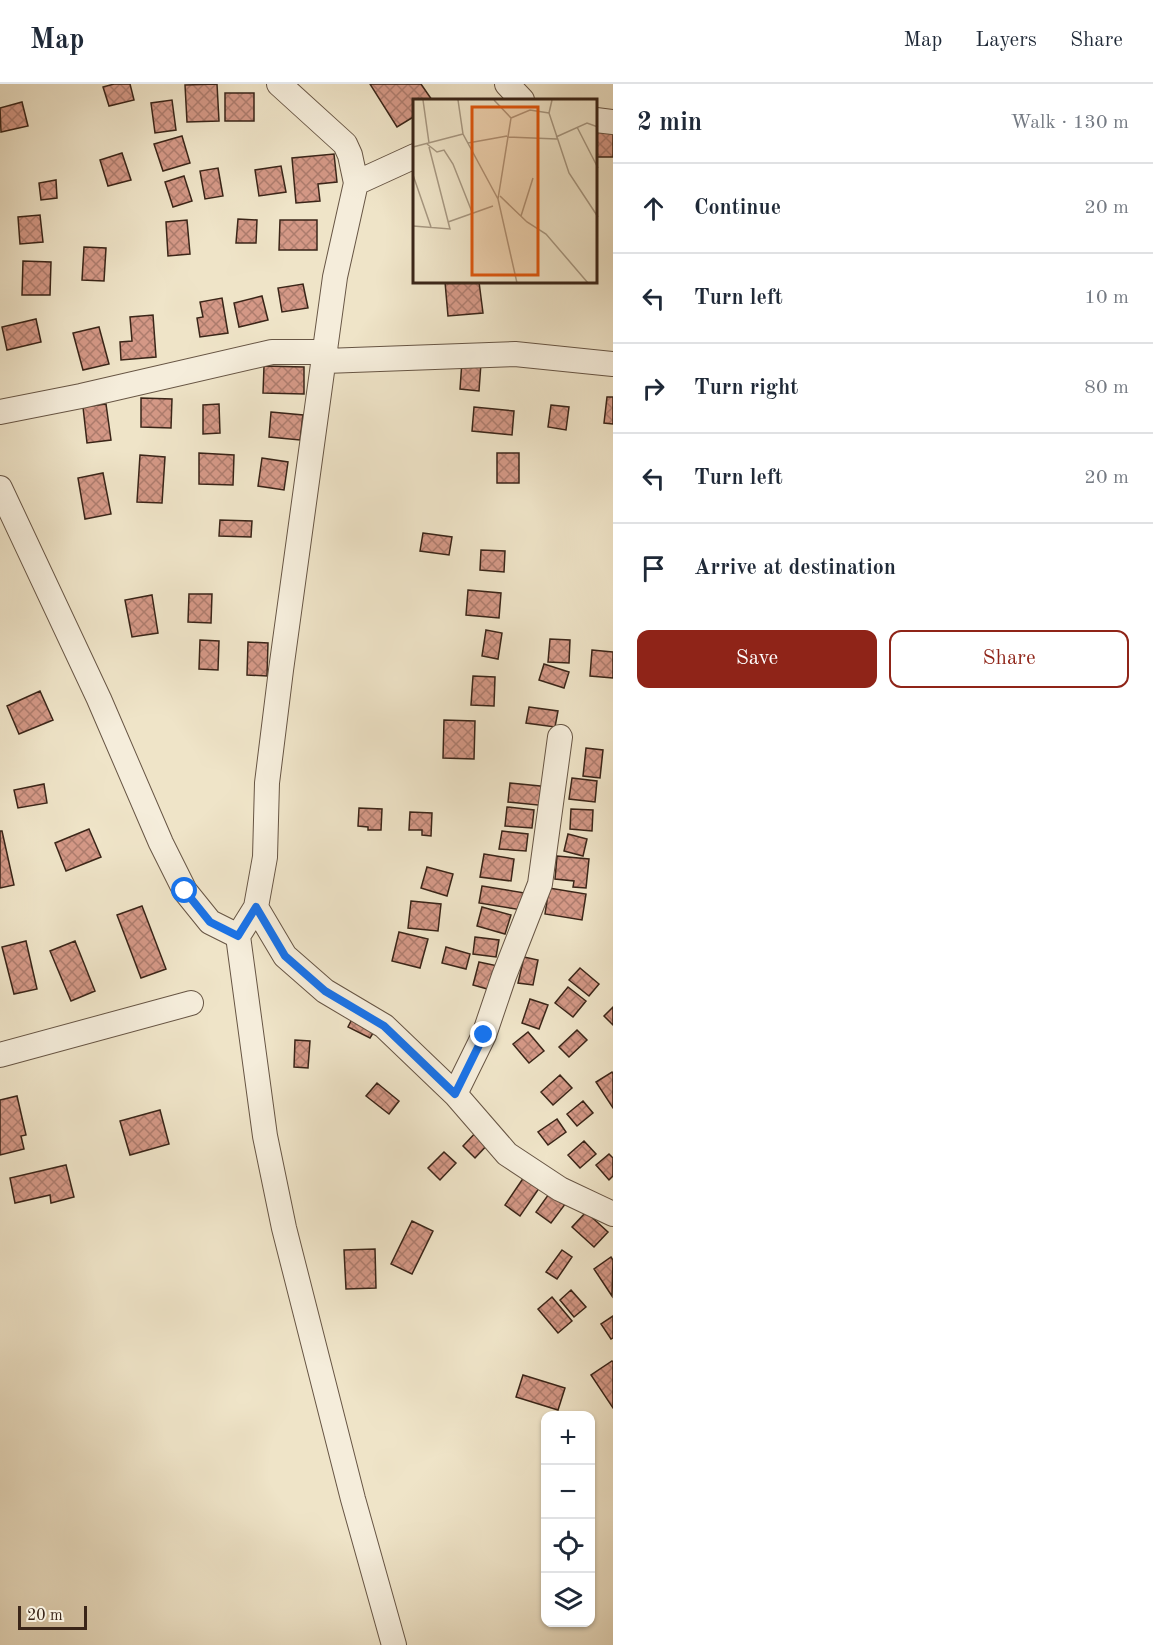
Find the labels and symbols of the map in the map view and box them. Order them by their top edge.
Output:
inset map [413,99,598,284]
route start [171,877,197,903]
route end [470,1021,496,1047]
scale bar [18,1603,87,1630]

